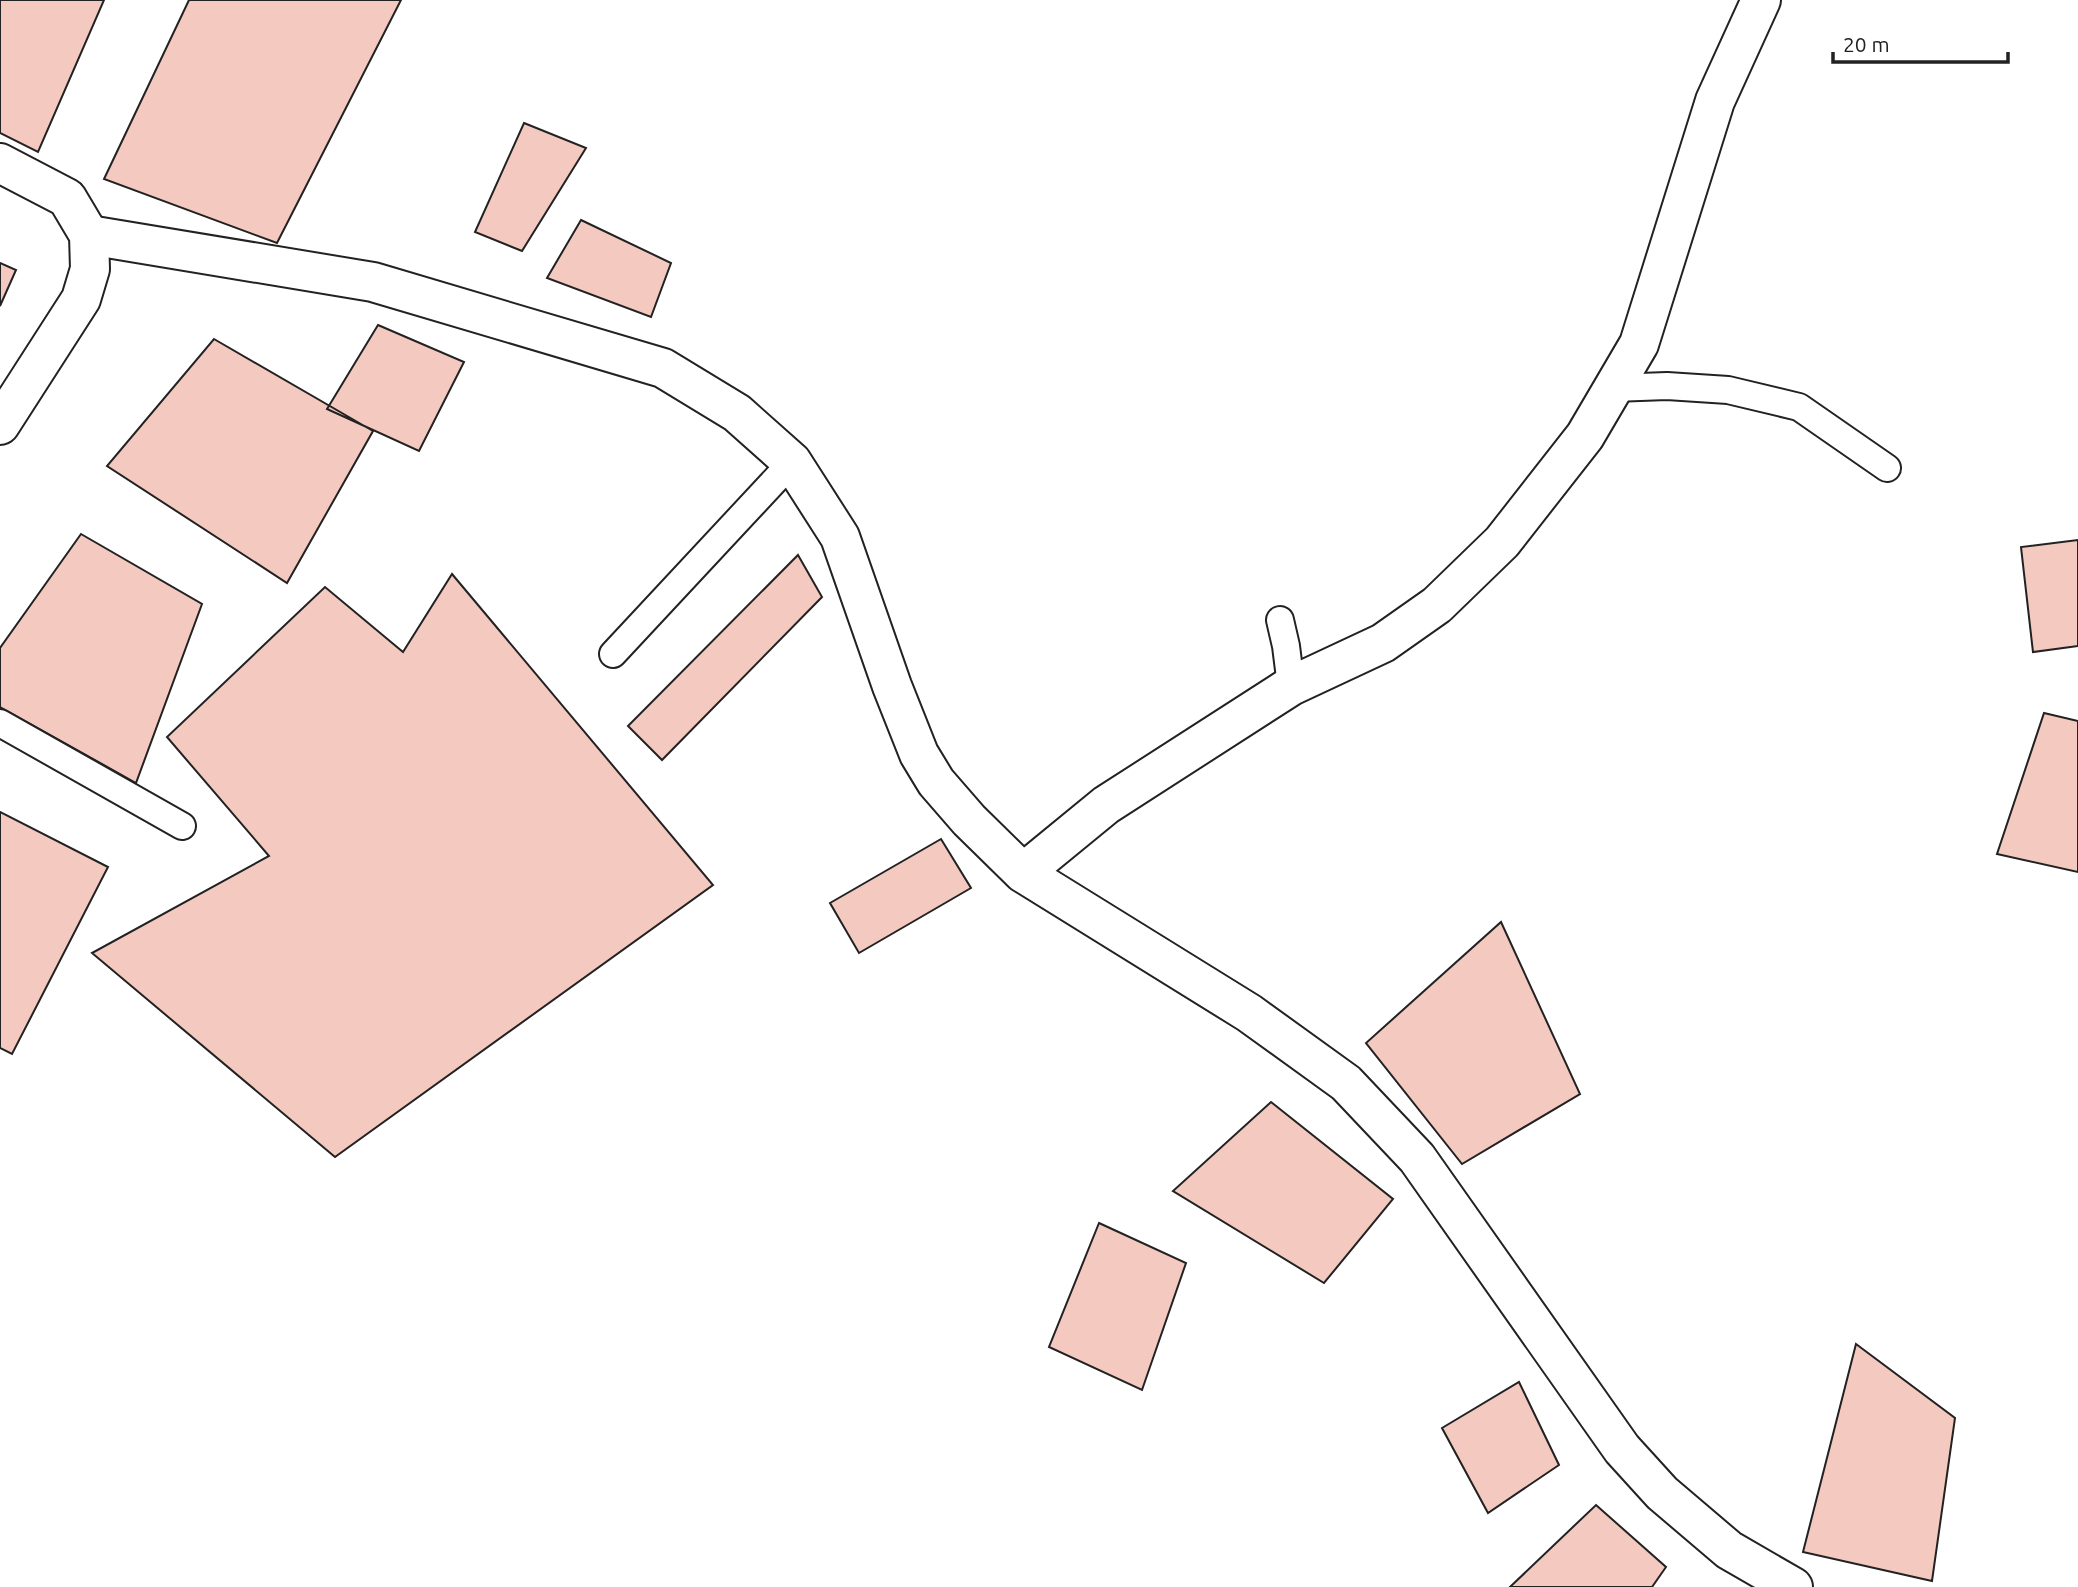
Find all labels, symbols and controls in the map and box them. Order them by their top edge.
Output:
scale bar [1833,21,2008,65]
text: 20 m [1843,32,1890,56]

